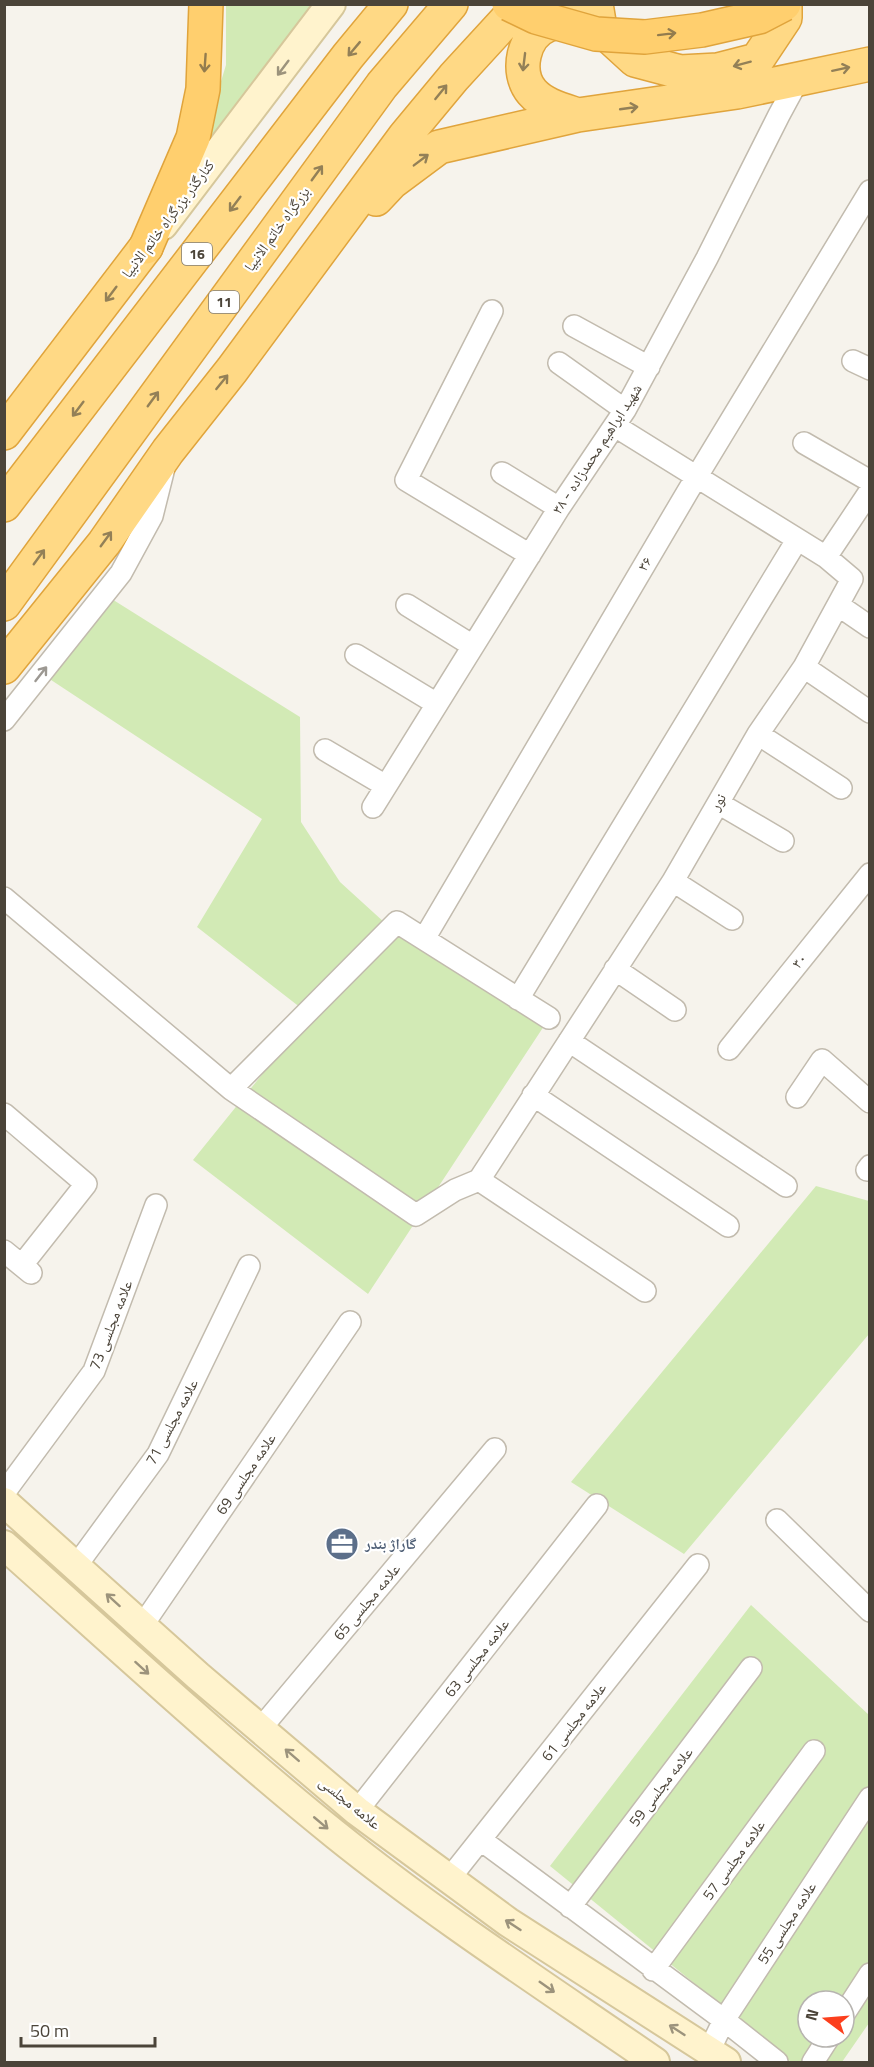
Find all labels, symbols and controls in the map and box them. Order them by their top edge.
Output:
one-way arrow [657,28,677,39]
one-way arrow [347,41,360,57]
one-way arrow [518,51,529,71]
one-way arrow [199,52,210,72]
one-way arrow [277,59,289,75]
one-way arrow [733,59,752,70]
one-way arrow [831,63,850,74]
one-way arrow [434,85,447,101]
one-way arrow [618,103,638,114]
one-way arrow [413,154,429,167]
street label: کنارگذر بزرگراه خاتم الانبیا [116,155,220,283]
one-way arrow [311,166,324,182]
street label: بزرگراه خاتم الانبیا [238,181,315,276]
one-way arrow [228,196,241,212]
road number: 16 [182,243,212,265]
one-way arrow [104,285,117,301]
road number: 11 [209,291,239,313]
one-way arrow [216,375,229,391]
street label: شهید ابراهیم محمدزاده - ۳۸ [546,379,648,519]
one-way arrow [147,392,160,408]
one-way arrow [71,400,84,416]
one-way arrow [100,532,113,548]
one-way arrow [33,549,45,565]
street label: ۳۶ [631,552,658,575]
one-way arrow [34,667,47,683]
street label: نور [703,789,732,816]
street label: ۳۰ [785,948,812,973]
street label: علامه مجلسی 73 [83,1276,138,1373]
street label: علامه مجلسی 71 [139,1374,204,1469]
street label: علامه مجلسی 69 [210,1428,282,1519]
office icon: گاراژ بندر [324,1526,360,1562]
place label: گاراژ بندر [364,1532,417,1555]
street label: علامه مجلسی 65 [327,1558,406,1645]
one-way arrow [106,1593,121,1607]
street label: علامه مجلسی 63 [438,1613,515,1702]
one-way arrow [134,1661,149,1675]
street label: علامه مجلسی 61 [535,1677,612,1766]
street label: علامه مجلسی 59 [623,1742,698,1831]
one-way arrow [285,1748,300,1762]
street label: علامه مجلسی [314,1770,387,1835]
street label: علامه مجلسی 57 [697,1814,771,1905]
one-way arrow [313,1816,329,1829]
street label: علامه مجلسی 55 [751,1876,822,1969]
one-way arrow [506,1919,522,1931]
one-way arrow [538,1981,554,1993]
north arrow [796,1989,856,2049]
text: N [799,2006,825,2024]
scale bar [21,2010,154,2048]
text: 50 m [30,2017,69,2044]
one-way arrow [669,2024,686,2037]

